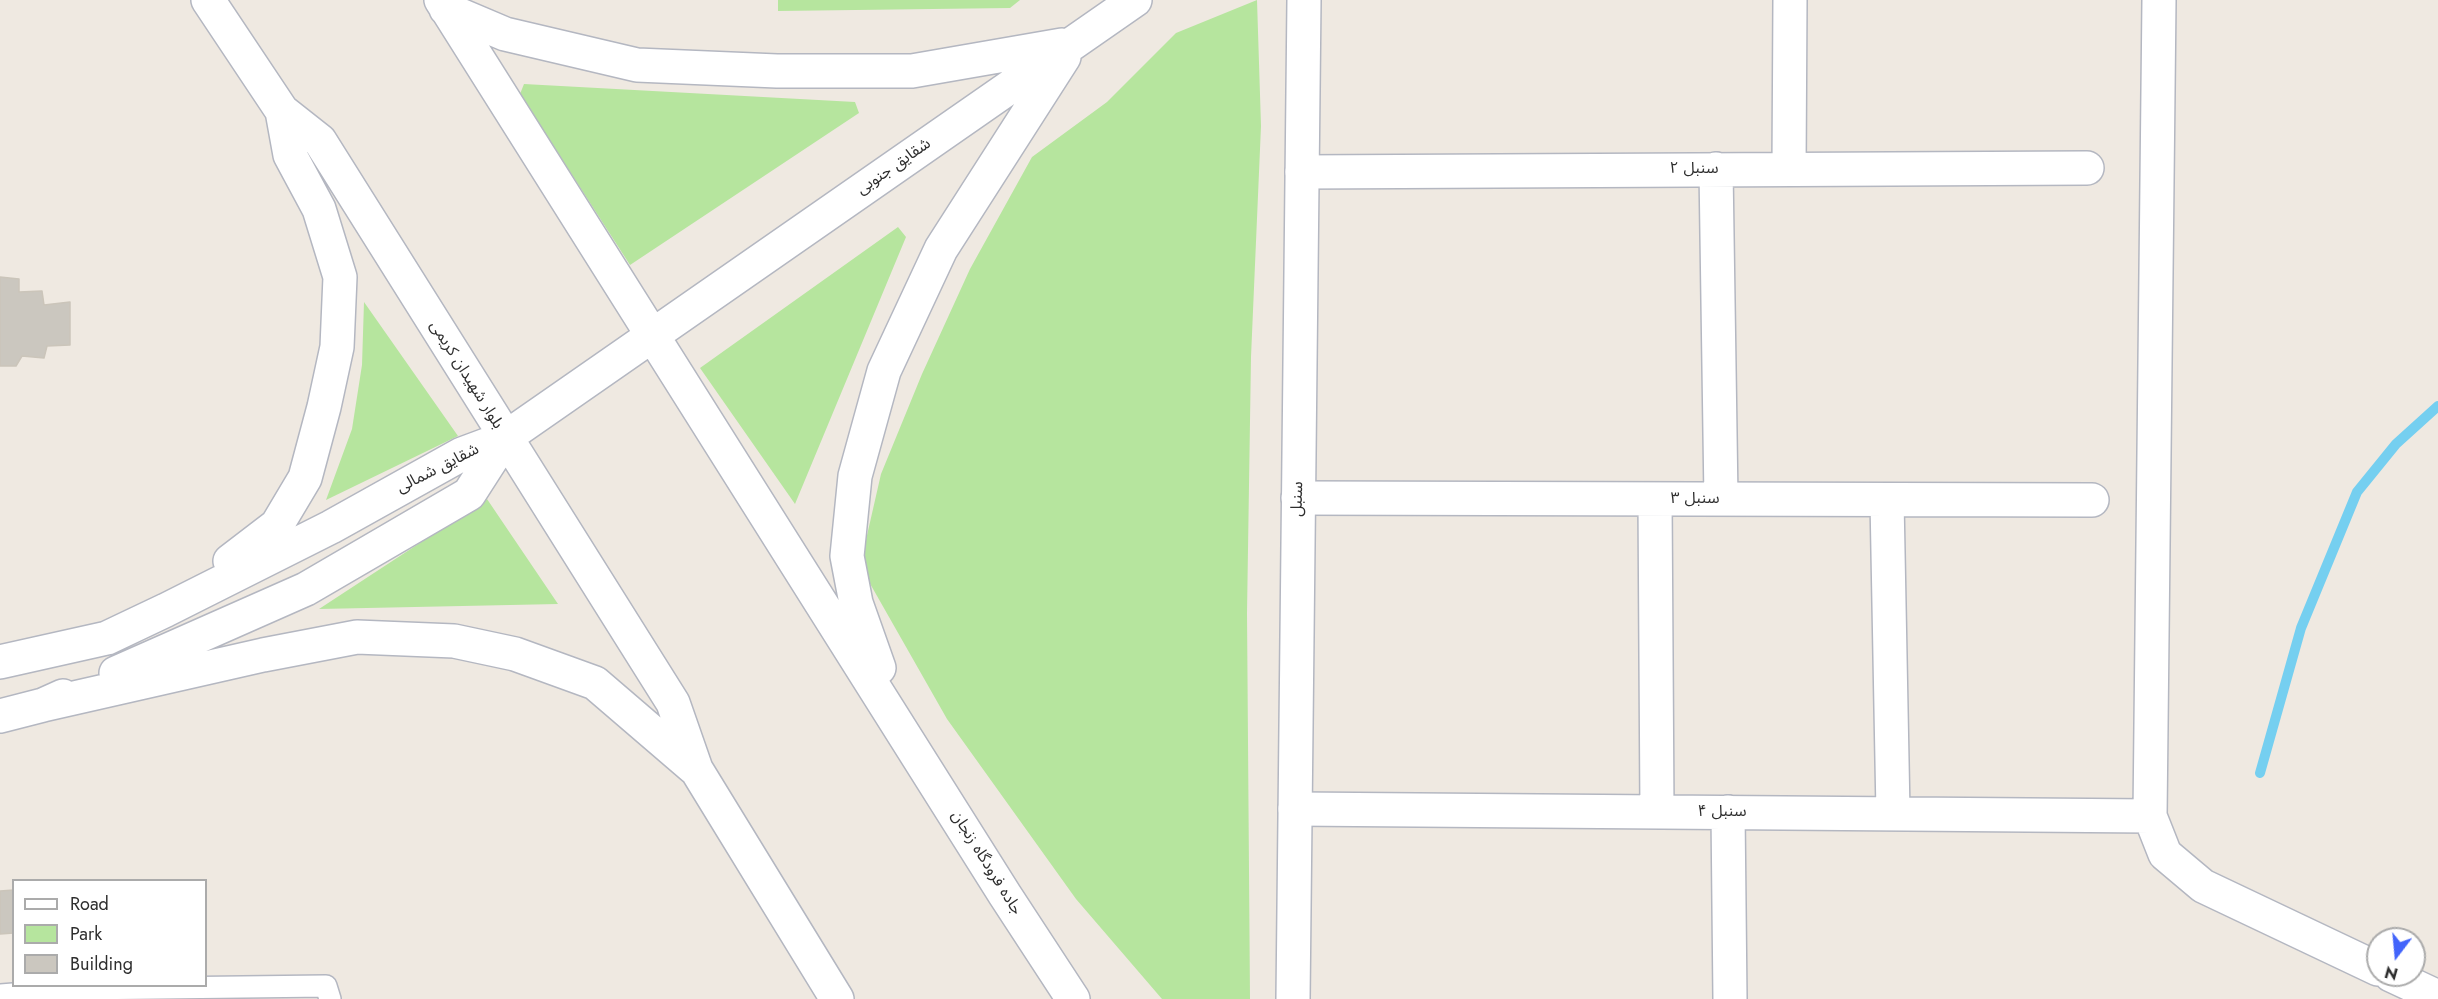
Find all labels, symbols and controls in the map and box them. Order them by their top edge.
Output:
street label: شقایق جنوبی [853,134,935,200]
street label: سنبل ۲ [1669,159,1719,179]
street label: بلوار شهیدان کریمی [425,317,507,433]
street label: شقایق شمالی [394,440,482,498]
street label: سنبل [1288,481,1308,517]
street label: سنبل ۳ [1670,489,1720,509]
street label: سنبل ۴ [1697,802,1747,822]
street label: جاده فرودگاه زنجان [946,807,1026,919]
legend [12,879,207,987]
text: Road [70,891,109,917]
text: Park [70,921,102,947]
north arrow [2366,927,2426,987]
text: Building [70,951,133,977]
text: N [2382,960,2401,986]

